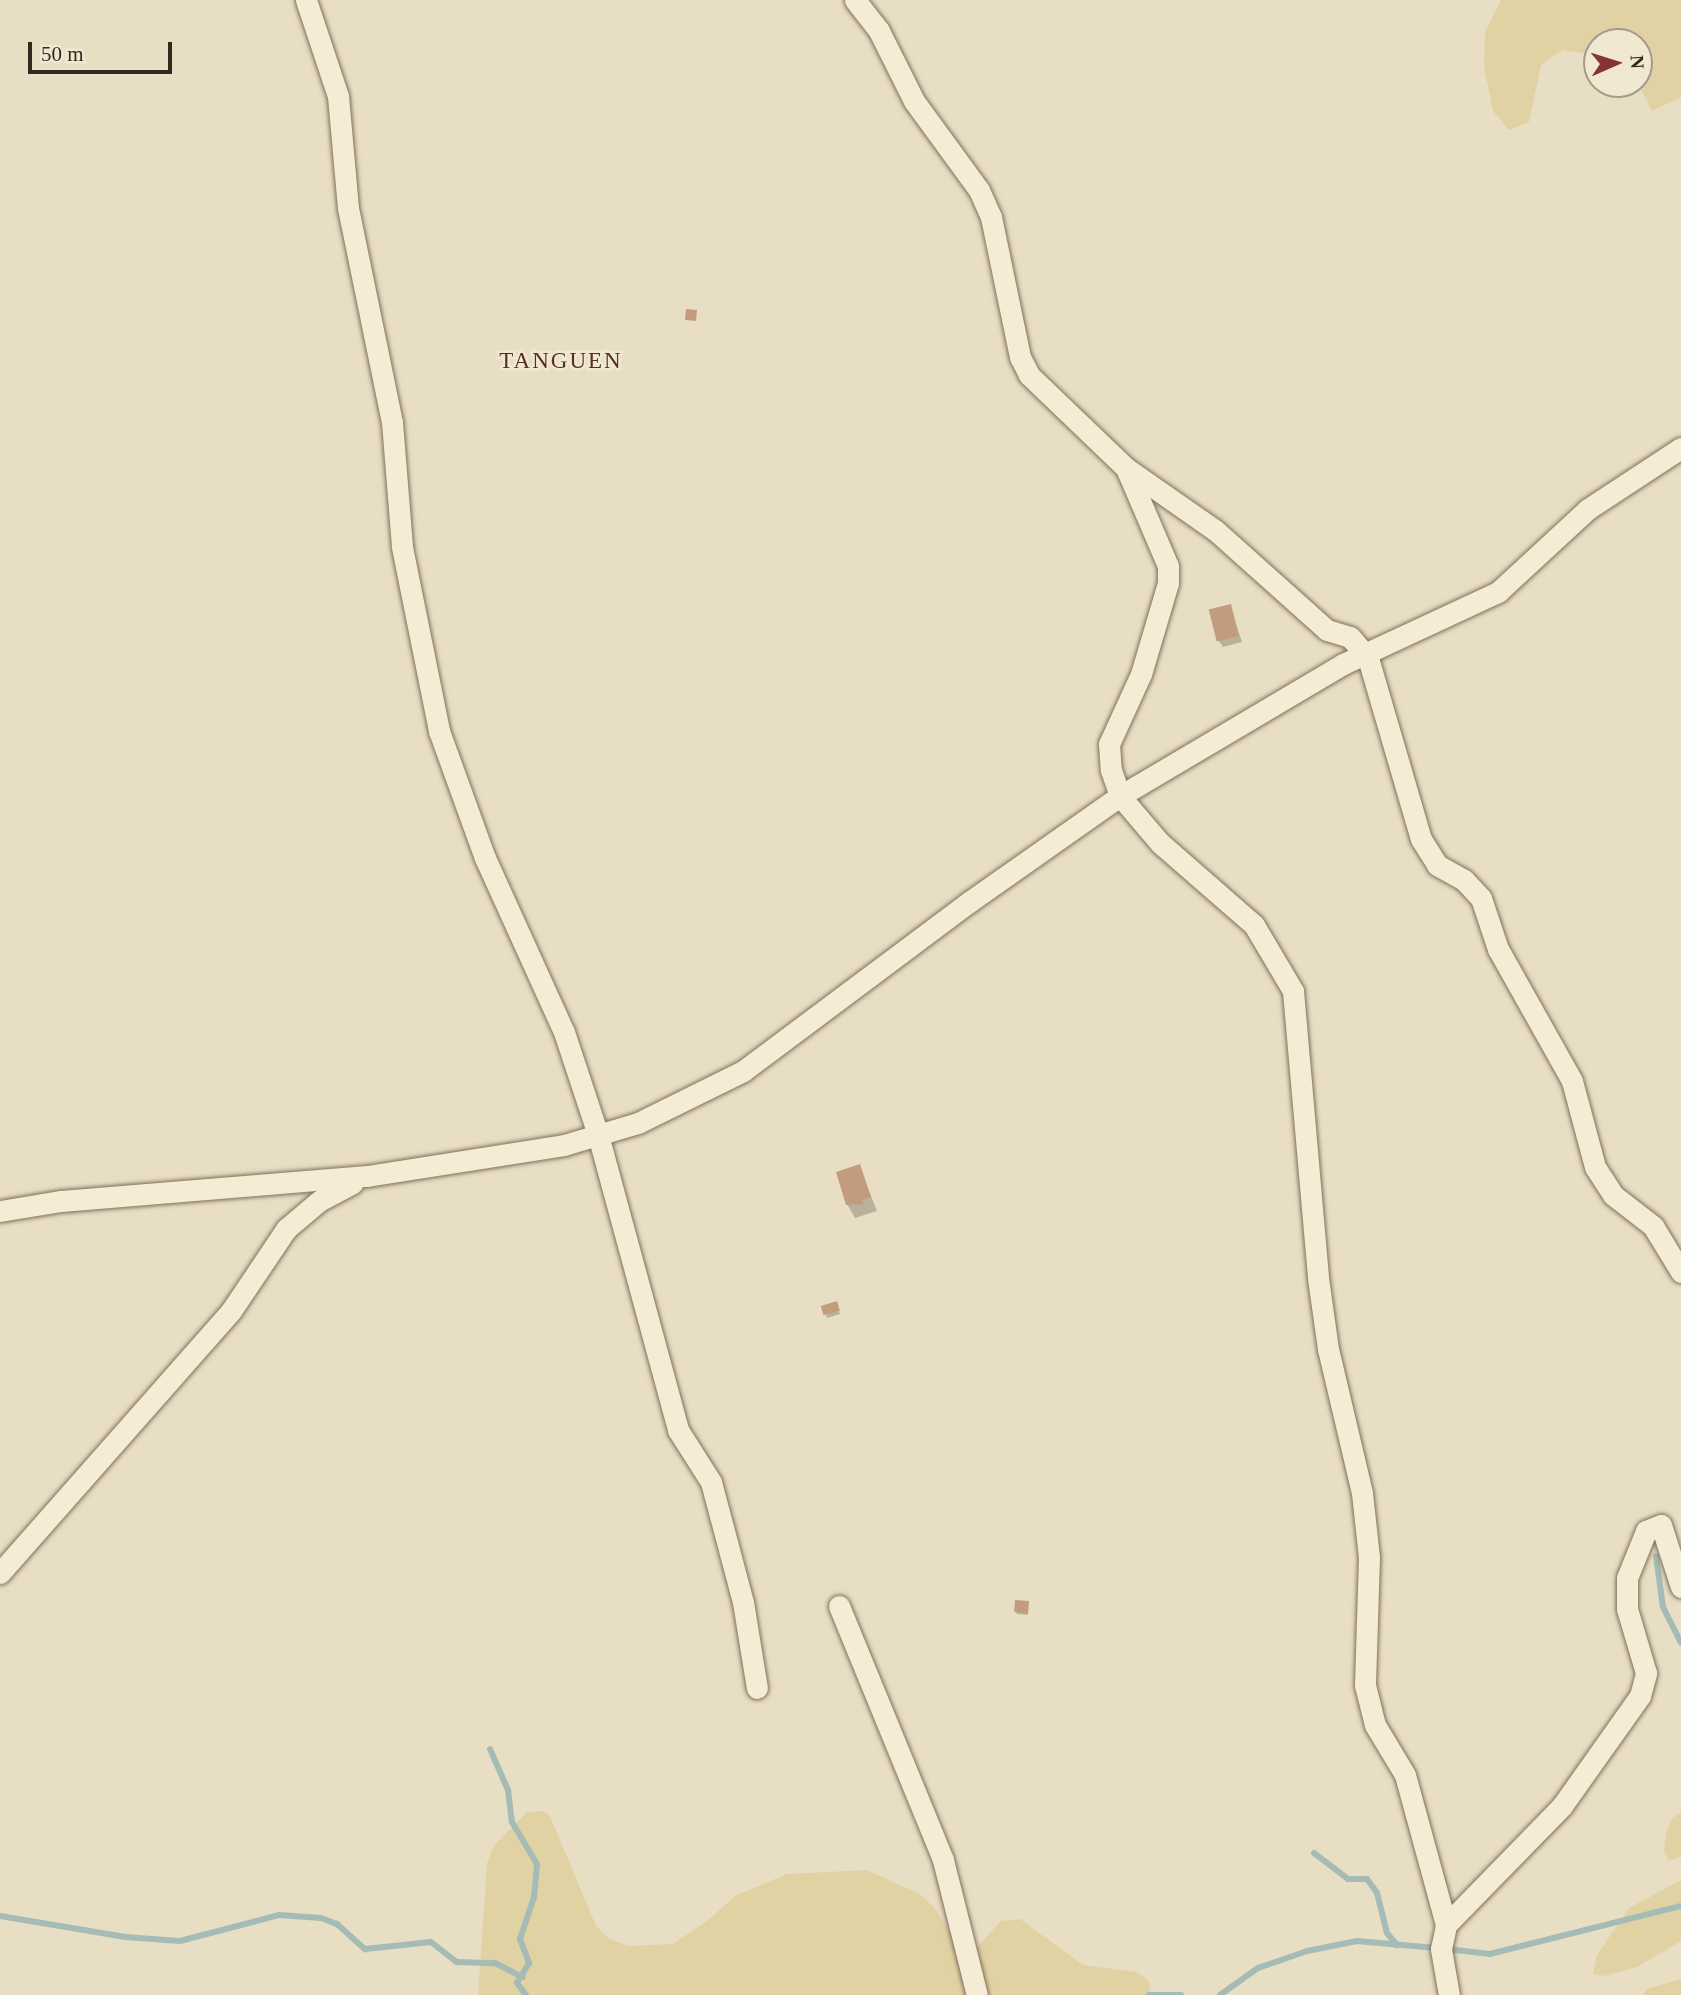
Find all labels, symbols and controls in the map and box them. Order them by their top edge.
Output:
scale bar [32,28,175,72]
north arrow [1583,28,1653,98]
text: 50 m [41,42,84,66]
text: N [1627,55,1648,69]
district label: TANGUEN [500,347,622,375]

